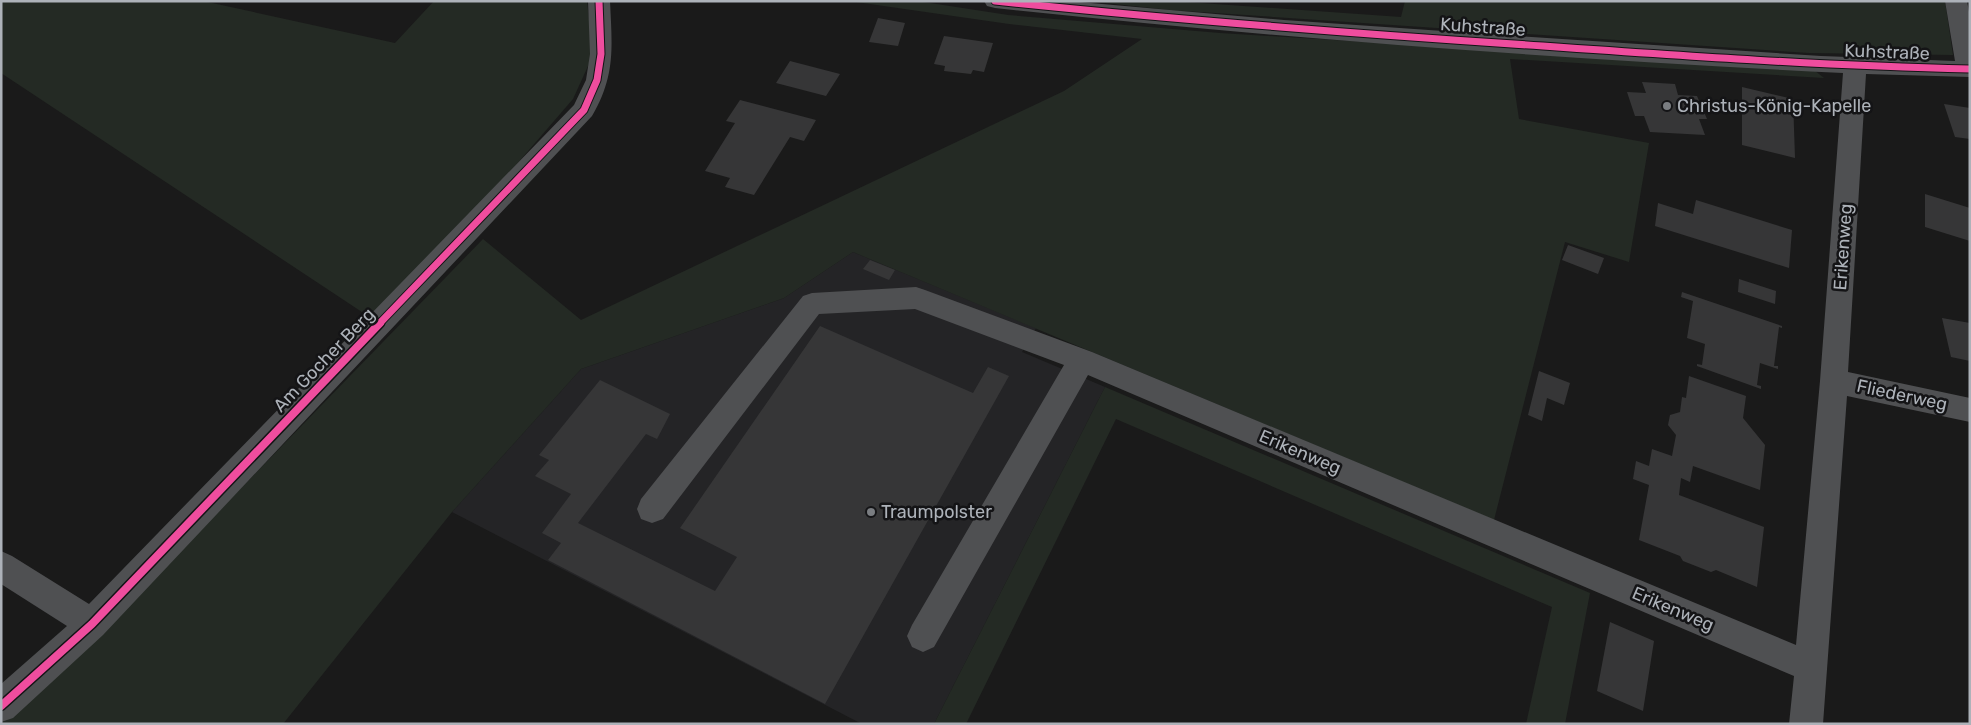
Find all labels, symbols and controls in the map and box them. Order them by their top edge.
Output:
street label: Kuhstraße [1439,13,1527,41]
street label: Kuhstraße [1844,40,1930,64]
place label: Christus-König-Kapelle [1677,95,1871,117]
marker: Christus-König-Kapelle [1661,100,1673,112]
street label: Erikenweg [1829,203,1857,291]
street label: Am Gocher Berg [269,303,379,417]
street label: Fliederweg [1855,375,1949,415]
street label: Erikenweg [1256,425,1344,479]
place label: Traumpolster [881,501,992,523]
marker: Traumpolster [865,506,877,518]
street label: Erikenweg [1629,582,1717,636]

